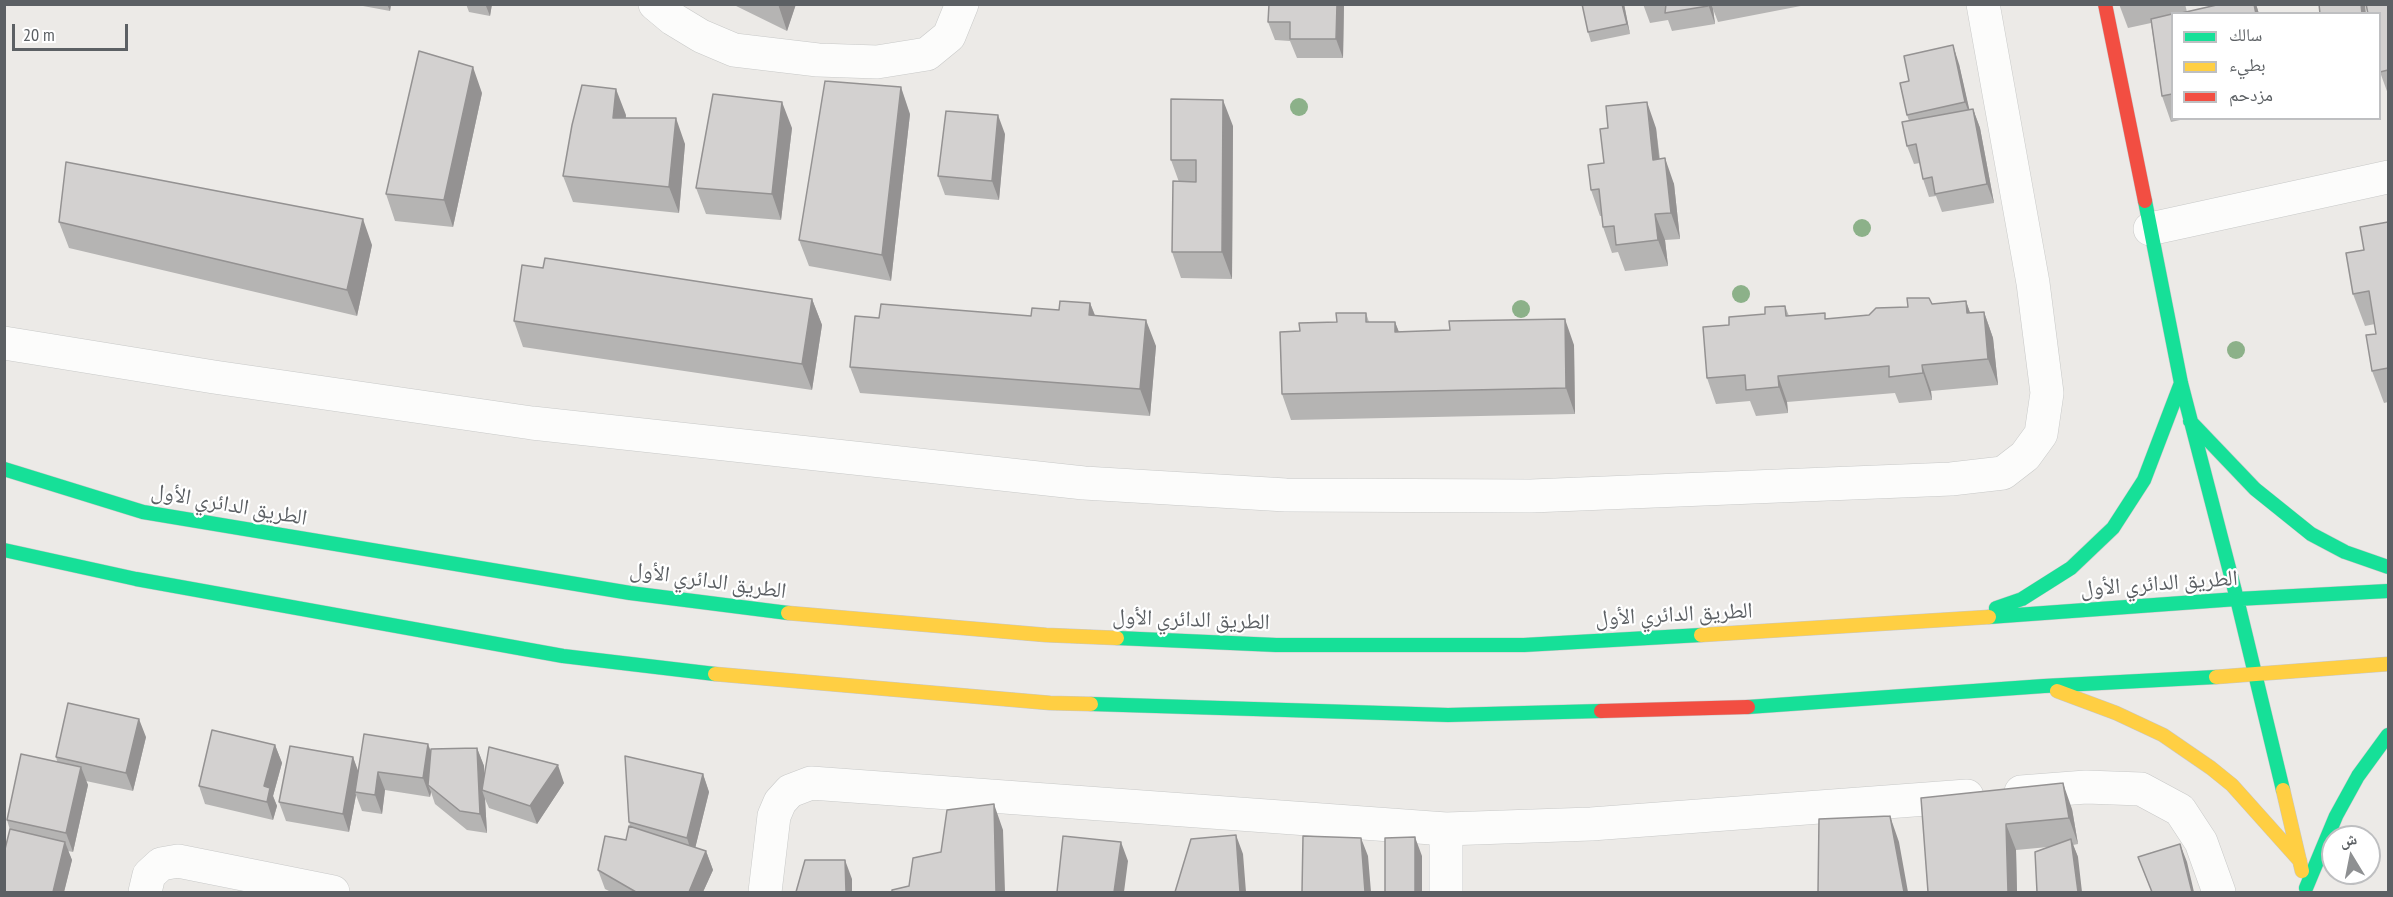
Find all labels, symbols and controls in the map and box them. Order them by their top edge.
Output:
scale bar [15,12,130,50]
legend [2171,12,2381,120]
text: 20 m [23,23,55,46]
text: سالك [2229,23,2262,46]
text: بطيء [2229,53,2266,76]
text: مزدحم [2229,83,2273,106]
street label: الطريق الدائري الأول [149,478,309,532]
street label: الطريق الدائري الأول [628,557,788,605]
street label: الطريق الدائري الأول [2079,565,2239,603]
street label: الطريق الدائري الأول [1595,598,1753,632]
street label: الطريق الدائري الأول [1112,604,1270,636]
north arrow [2321,825,2381,885]
text: ش [2338,828,2358,851]

